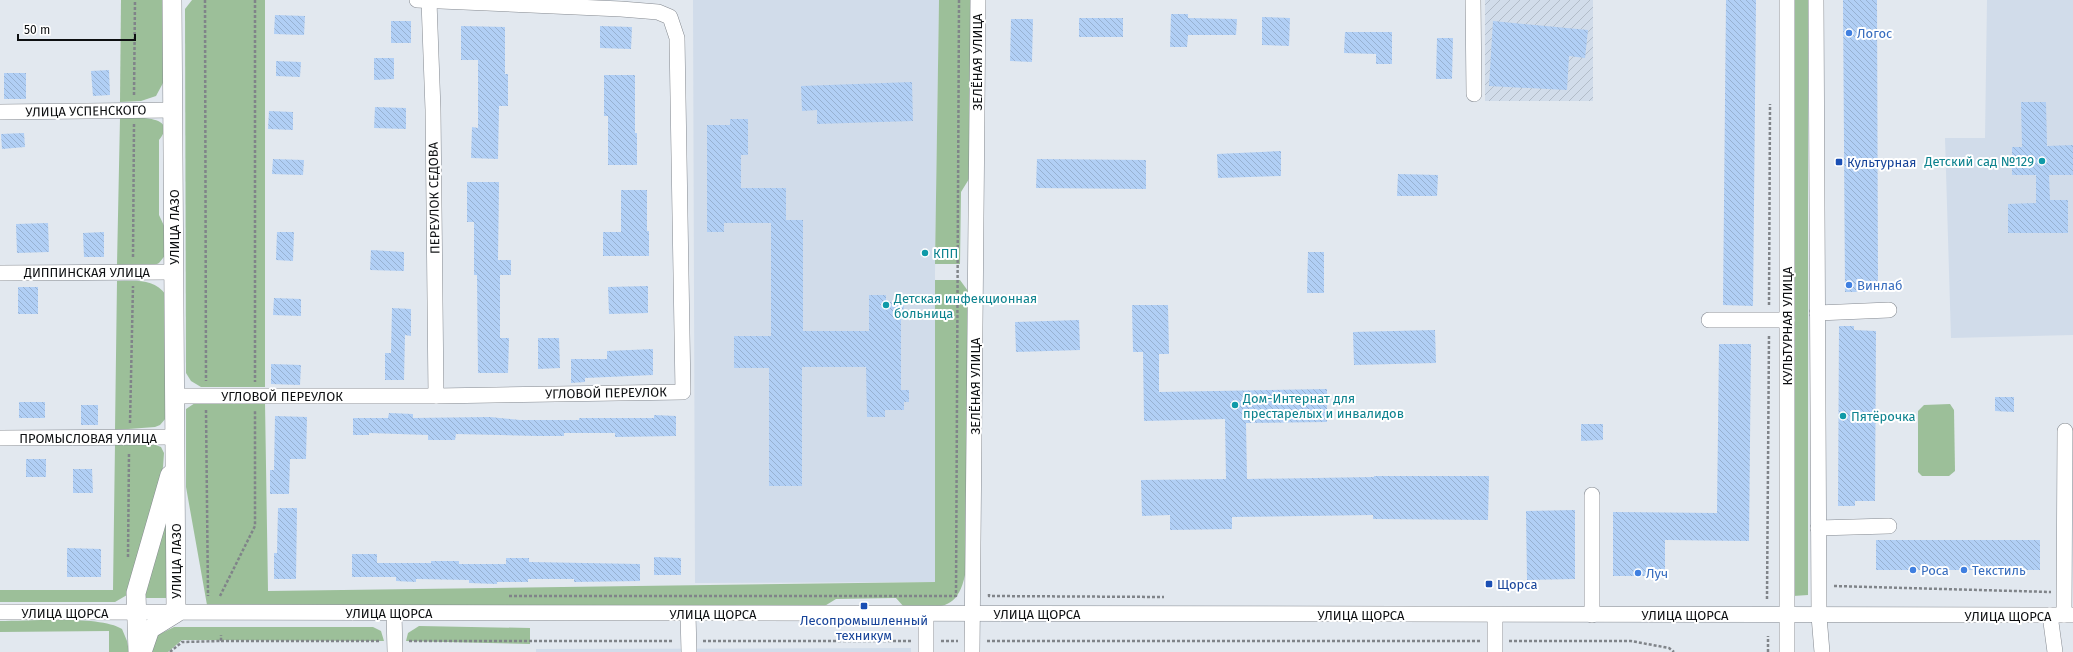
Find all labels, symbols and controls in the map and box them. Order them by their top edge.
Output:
street label: ЗЕЛЁНАЯ УЛИЦА [970,13,985,111]
scale bar [18,16,135,42]
text: 50 m [24,23,50,37]
place label: Логос [1857,26,1892,41]
marker: Логос [1844,28,1854,38]
street label: УЛИЦА УСПЕНСКОГО [25,102,147,120]
street label: ПЕРЕУЛОК СЕДОВА [426,141,442,254]
place label: Детский сад №129 [1924,154,2034,169]
place label: Культурная [1847,155,1916,170]
marker: Детский сад №129 [2037,156,2047,166]
marker: Культурная [1834,157,1844,167]
street label: УЛИЦА ЛАЗО [167,189,182,265]
place label: КПП [933,246,958,261]
marker: КПП [920,248,930,258]
street label: ДИППИНСКАЯ УЛИЦА [23,265,151,280]
street label: КУЛЬТУРНАЯ УЛИЦА [1780,266,1795,385]
place label: Винлаб [1857,278,1903,293]
marker: Винлаб [1844,280,1854,290]
place label: Детская инфекционная больница [893,291,1037,321]
marker: Детская инфекционная больница [881,300,891,310]
street label: ЗЕЛЁНАЯ УЛИЦА [968,337,983,435]
street label: УГЛОВОЙ ПЕРЕУЛОК [545,384,667,402]
street label: УГЛОВОЙ ПЕРЕУЛОК [221,389,343,404]
place label: Дом-Интернат для престарелых и инвалидов [1242,391,1404,421]
marker: Дом-Интернат для престарелых и инвалидов [1230,400,1240,410]
place label: Пятёрочка [1851,409,1916,424]
marker: Пятёрочка [1838,411,1848,421]
street label: ПРОМЫСЛОВАЯ УЛИЦА [19,431,157,446]
street label: УЛИЦА ЛАЗО [169,523,184,599]
place label: Роса [1921,563,1949,578]
place label: Текстиль [1972,563,2026,578]
marker: Роса [1908,565,1918,575]
marker: Текстиль [1959,565,1969,575]
place label: Луч [1646,566,1668,581]
marker: Луч [1633,568,1643,578]
place label: Щорса [1497,577,1538,592]
marker: Щорса [1484,579,1494,589]
marker: Лесопромышленный техникум [859,601,869,611]
street label: УЛИЦА ЩОРСА [22,606,109,621]
street label: УЛИЦА ЩОРСА [346,606,433,621]
street label: УЛИЦА ЩОРСА [670,607,757,622]
street label: УЛИЦА ЩОРСА [994,607,1081,622]
street label: УЛИЦА ЩОРСА [1318,608,1405,623]
street label: УЛИЦА ЩОРСА [1642,608,1729,623]
street label: УЛИЦА ЩОРСА [1965,609,2052,624]
place label: Лесопромышленный техникум [800,613,928,643]

